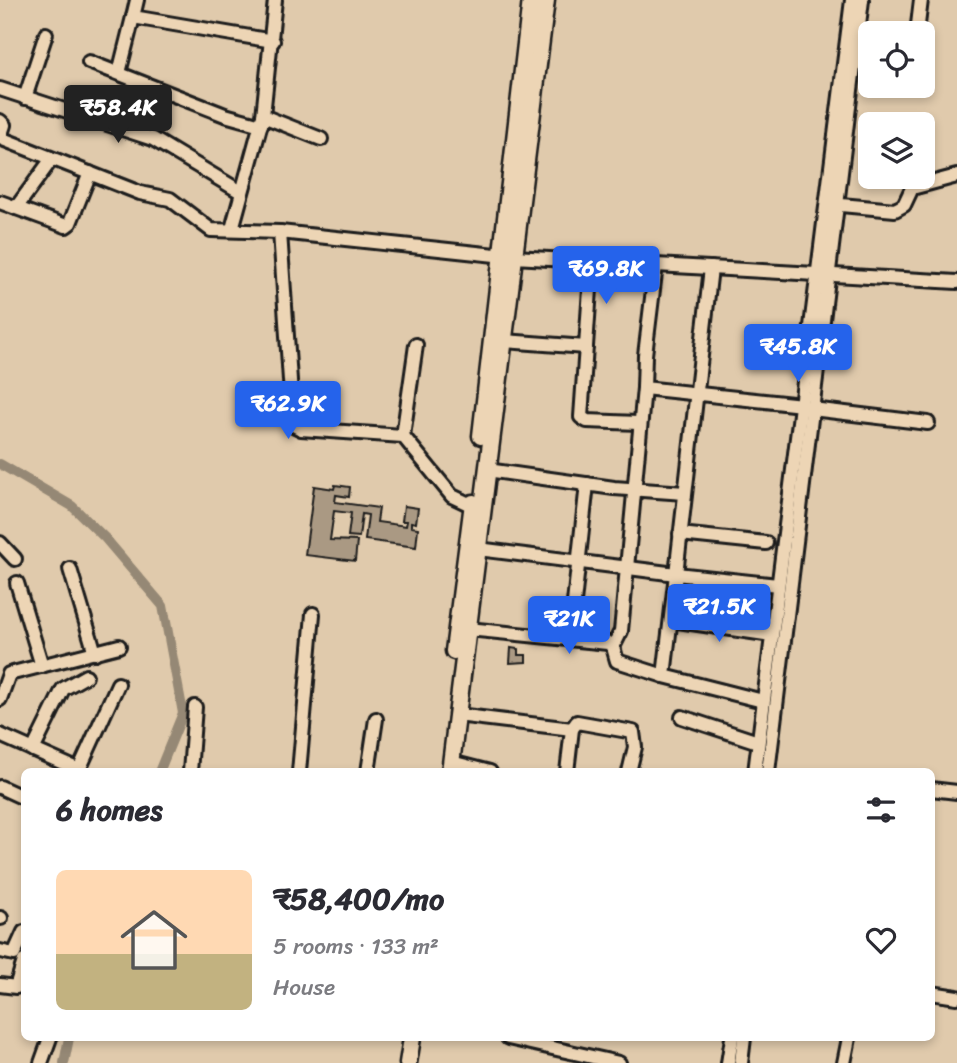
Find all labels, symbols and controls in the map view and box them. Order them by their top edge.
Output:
map controls [858,21,935,189]
button: locate [858,21,935,98]
pin: ₹58.4K [61,86,175,145]
text: ₹58.4K [80,87,156,128]
button: layers [858,112,935,189]
pin: ₹69.8K [549,246,663,306]
text: ₹69.8K [569,248,643,289]
pin: ₹45.8K [741,324,855,384]
text: ₹45.8K [760,326,836,367]
pin: ₹62.9K [231,382,345,441]
text: ₹62.9K [251,383,325,424]
pin: ₹21.5K [662,584,776,644]
text: ₹21.5K [683,586,755,627]
pin: ₹21K [528,596,610,656]
text: ₹21K [544,598,594,639]
text: 6 homes [56,783,163,837]
icon: filters [862,791,900,829]
text: ₹58,400/mo [273,872,444,926]
icon: home [112,898,196,982]
icon: heart [862,921,900,959]
text: 5 rooms · 133 m² [273,926,439,967]
text: House [273,967,335,1008]

